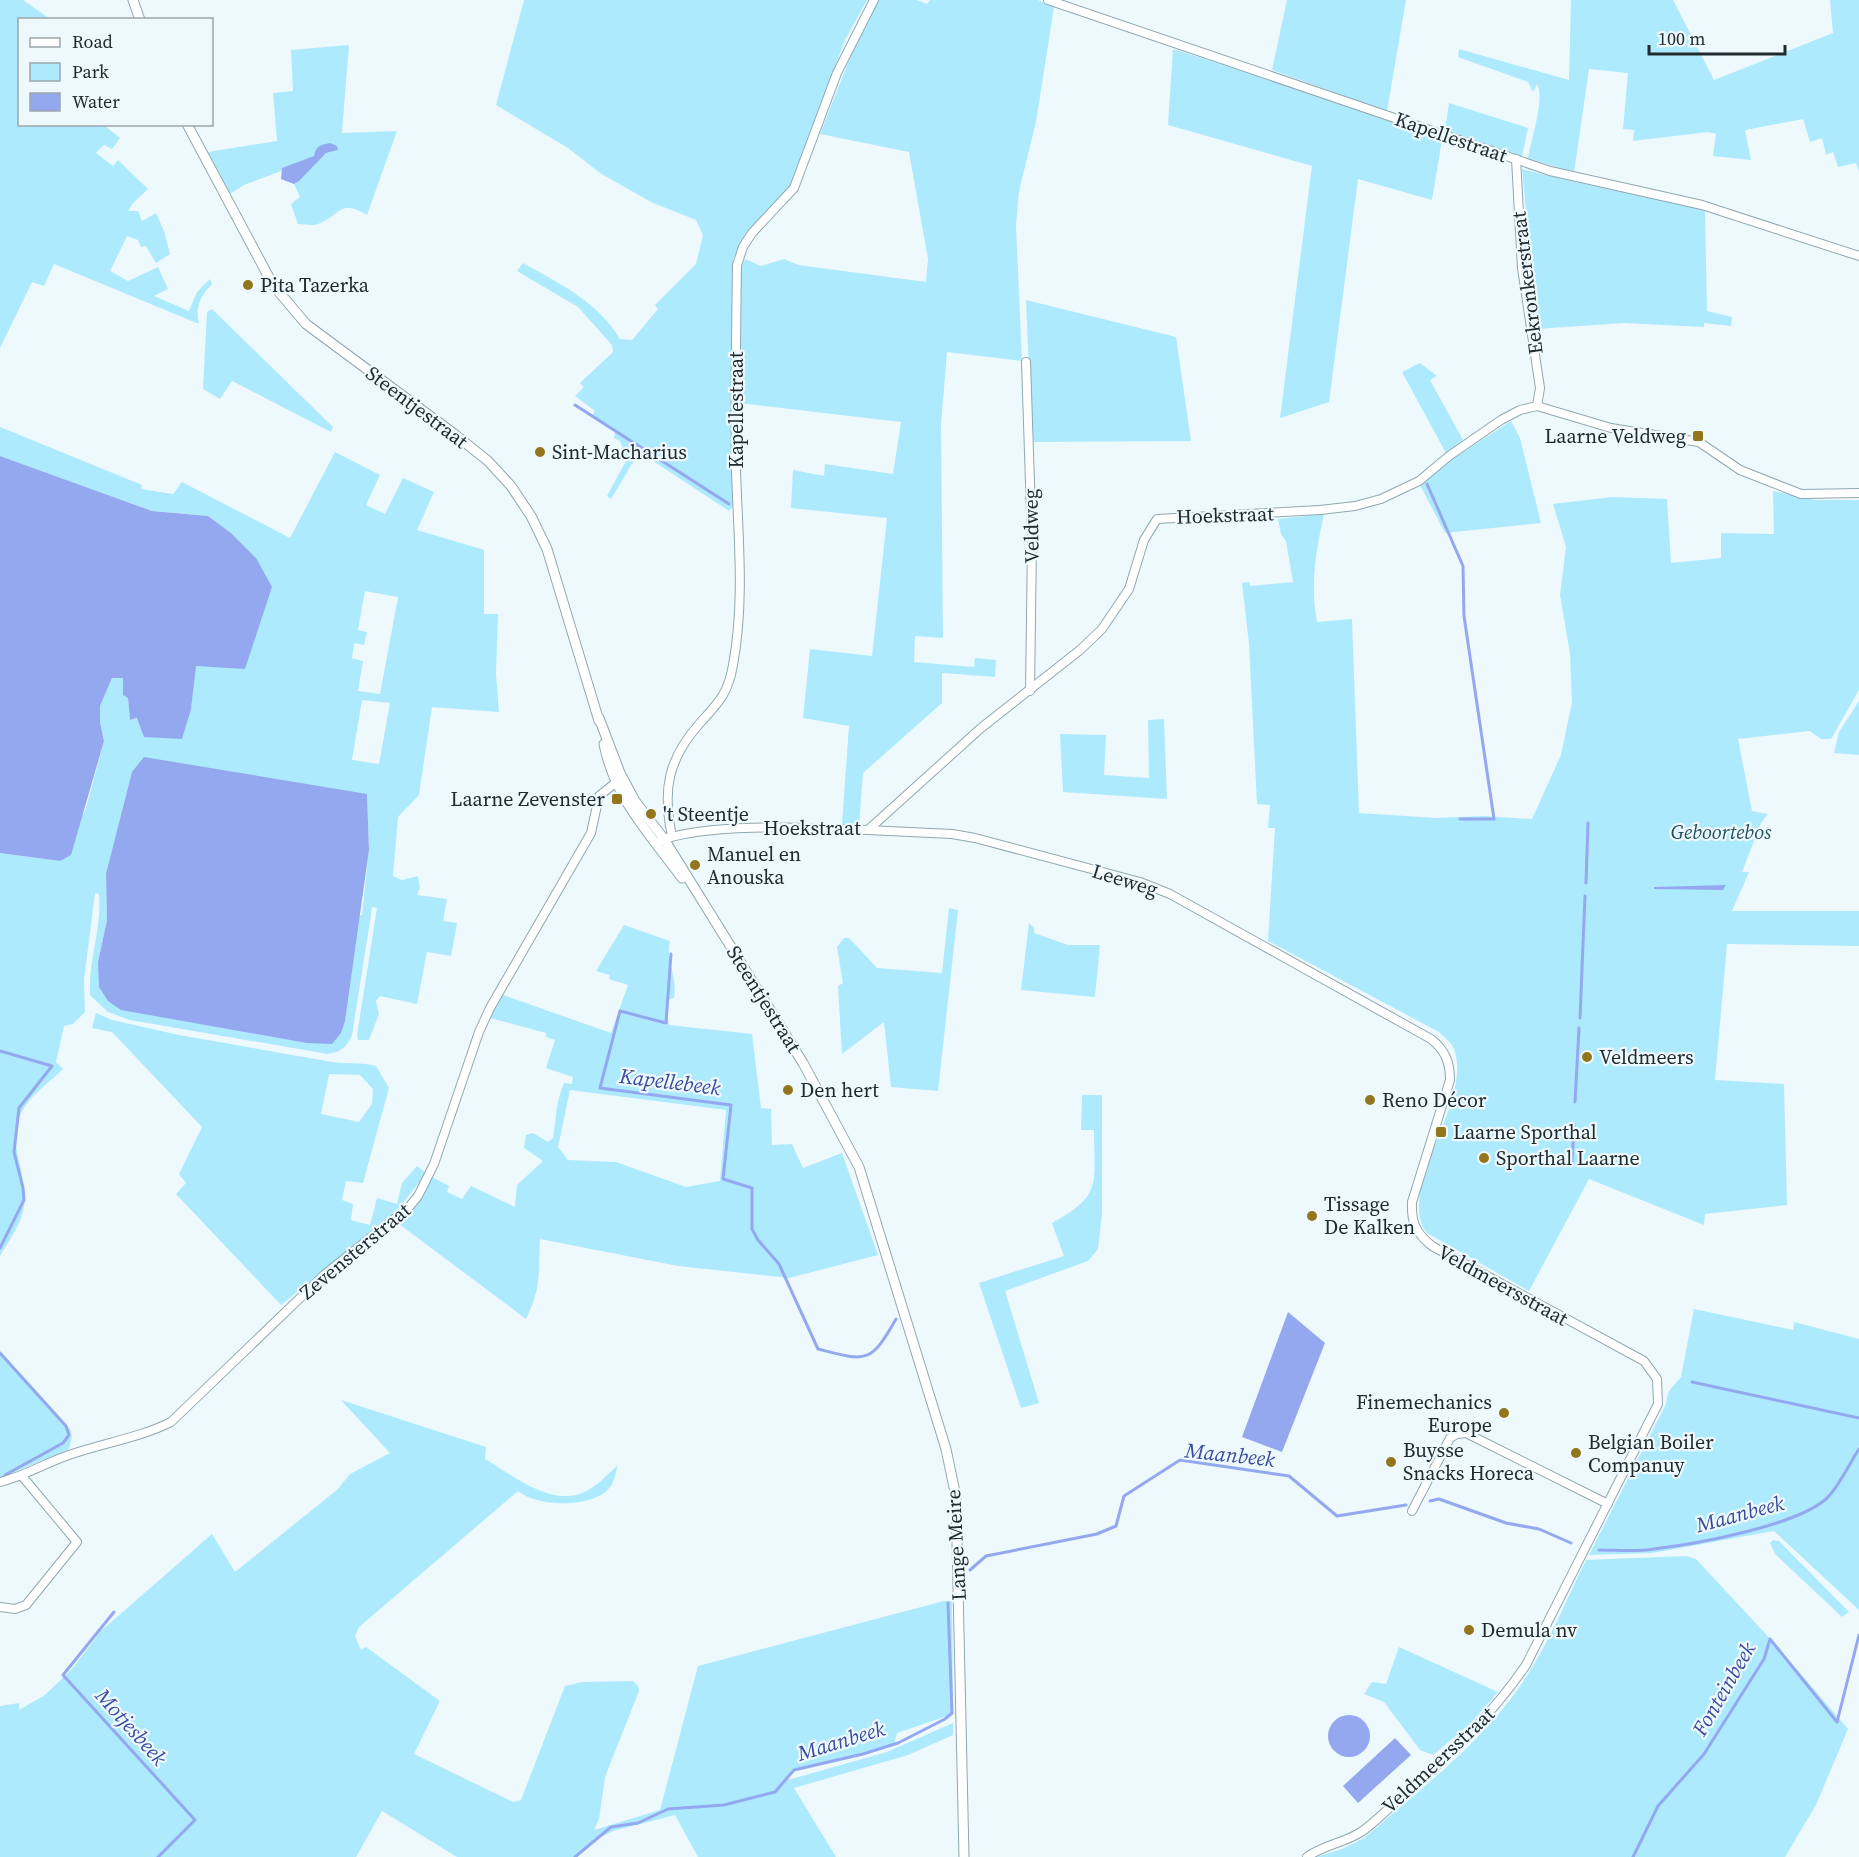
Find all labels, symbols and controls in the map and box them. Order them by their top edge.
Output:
legend [18,18,213,126]
scale bar [1649,18,1786,56]
text: 100 m [1658,26,1705,51]
text: Road [72,29,113,54]
text: Park [72,59,109,84]
text: Water [72,89,120,114]
street label: Kapellestraat [1391,105,1511,169]
street label: Eekronkerstraat [1504,210,1550,356]
place label: Pita Tazerka [260,271,370,299]
marker: Pita Tazerka [241,278,255,292]
street label: Kapellestraat [722,351,750,468]
street label: Steentjestraat [360,359,474,455]
place label: Laarne Veldweg [1544,422,1686,450]
marker: Laarne Veldweg [1691,429,1705,443]
place label: Sint-Macharius [552,438,687,466]
marker: Sint-Macharius [533,445,547,459]
street label: Veldweg [1016,488,1046,564]
street label: Hoekstraat [1176,499,1275,531]
place label: Laarne Zevenster [451,785,606,813]
marker: Laarne Zevenster [610,792,624,806]
place label: 't Steentje [663,800,749,828]
marker: 't Steentje [644,807,658,821]
street label: Hoekstraat [763,814,861,842]
park label: Geboortebos [1671,818,1772,846]
place label: Manuel en Anouska [707,840,801,891]
street label: Leeweg [1089,857,1161,903]
marker: Manuel en Anouska [688,858,702,872]
street label: Steentjestraat [720,940,808,1058]
place label: Veldmeers [1599,1043,1694,1071]
marker: Veldmeers [1580,1050,1594,1064]
water label: Kapellebeek [617,1061,722,1102]
place label: Den hert [800,1076,879,1104]
marker: Den hert [781,1083,795,1097]
place label: Reno Décor [1382,1086,1487,1114]
marker: Reno Décor [1363,1093,1377,1107]
place label: Laarne Sporthal [1453,1118,1597,1146]
marker: Laarne Sporthal [1434,1125,1448,1139]
place label: Sporthal Laarne [1496,1144,1640,1172]
marker: Sporthal Laarne [1477,1151,1491,1165]
place label: Tissage De Kalken [1324,1190,1415,1241]
street label: Zevensterstraat [294,1196,417,1306]
marker: Tissage De Kalken [1305,1209,1319,1223]
street label: Veldmeersstraat [1433,1238,1574,1333]
place label: Finemechanics Europe [1356,1388,1492,1439]
marker: Finemechanics Europe [1497,1406,1511,1420]
place label: Belgian Boiler Companuy [1588,1428,1714,1479]
water label: Maanbeek [1183,1435,1276,1474]
place label: Buysse Snacks Horeca [1403,1436,1535,1487]
marker: Belgian Boiler Companuy [1569,1446,1583,1460]
marker: Buysse Snacks Horeca [1384,1455,1398,1469]
water label: Maanbeek [1692,1488,1787,1539]
street label: Lange Meire [939,1489,973,1601]
place label: Demula nv [1481,1616,1577,1644]
marker: Demula nv [1462,1623,1476,1637]
water label: Fonteinbeek [1685,1636,1762,1742]
water label: Motjesbeek [88,1681,174,1772]
street label: Veldmeersstraat [1375,1700,1501,1820]
water label: Maanbeek [793,1713,888,1768]

